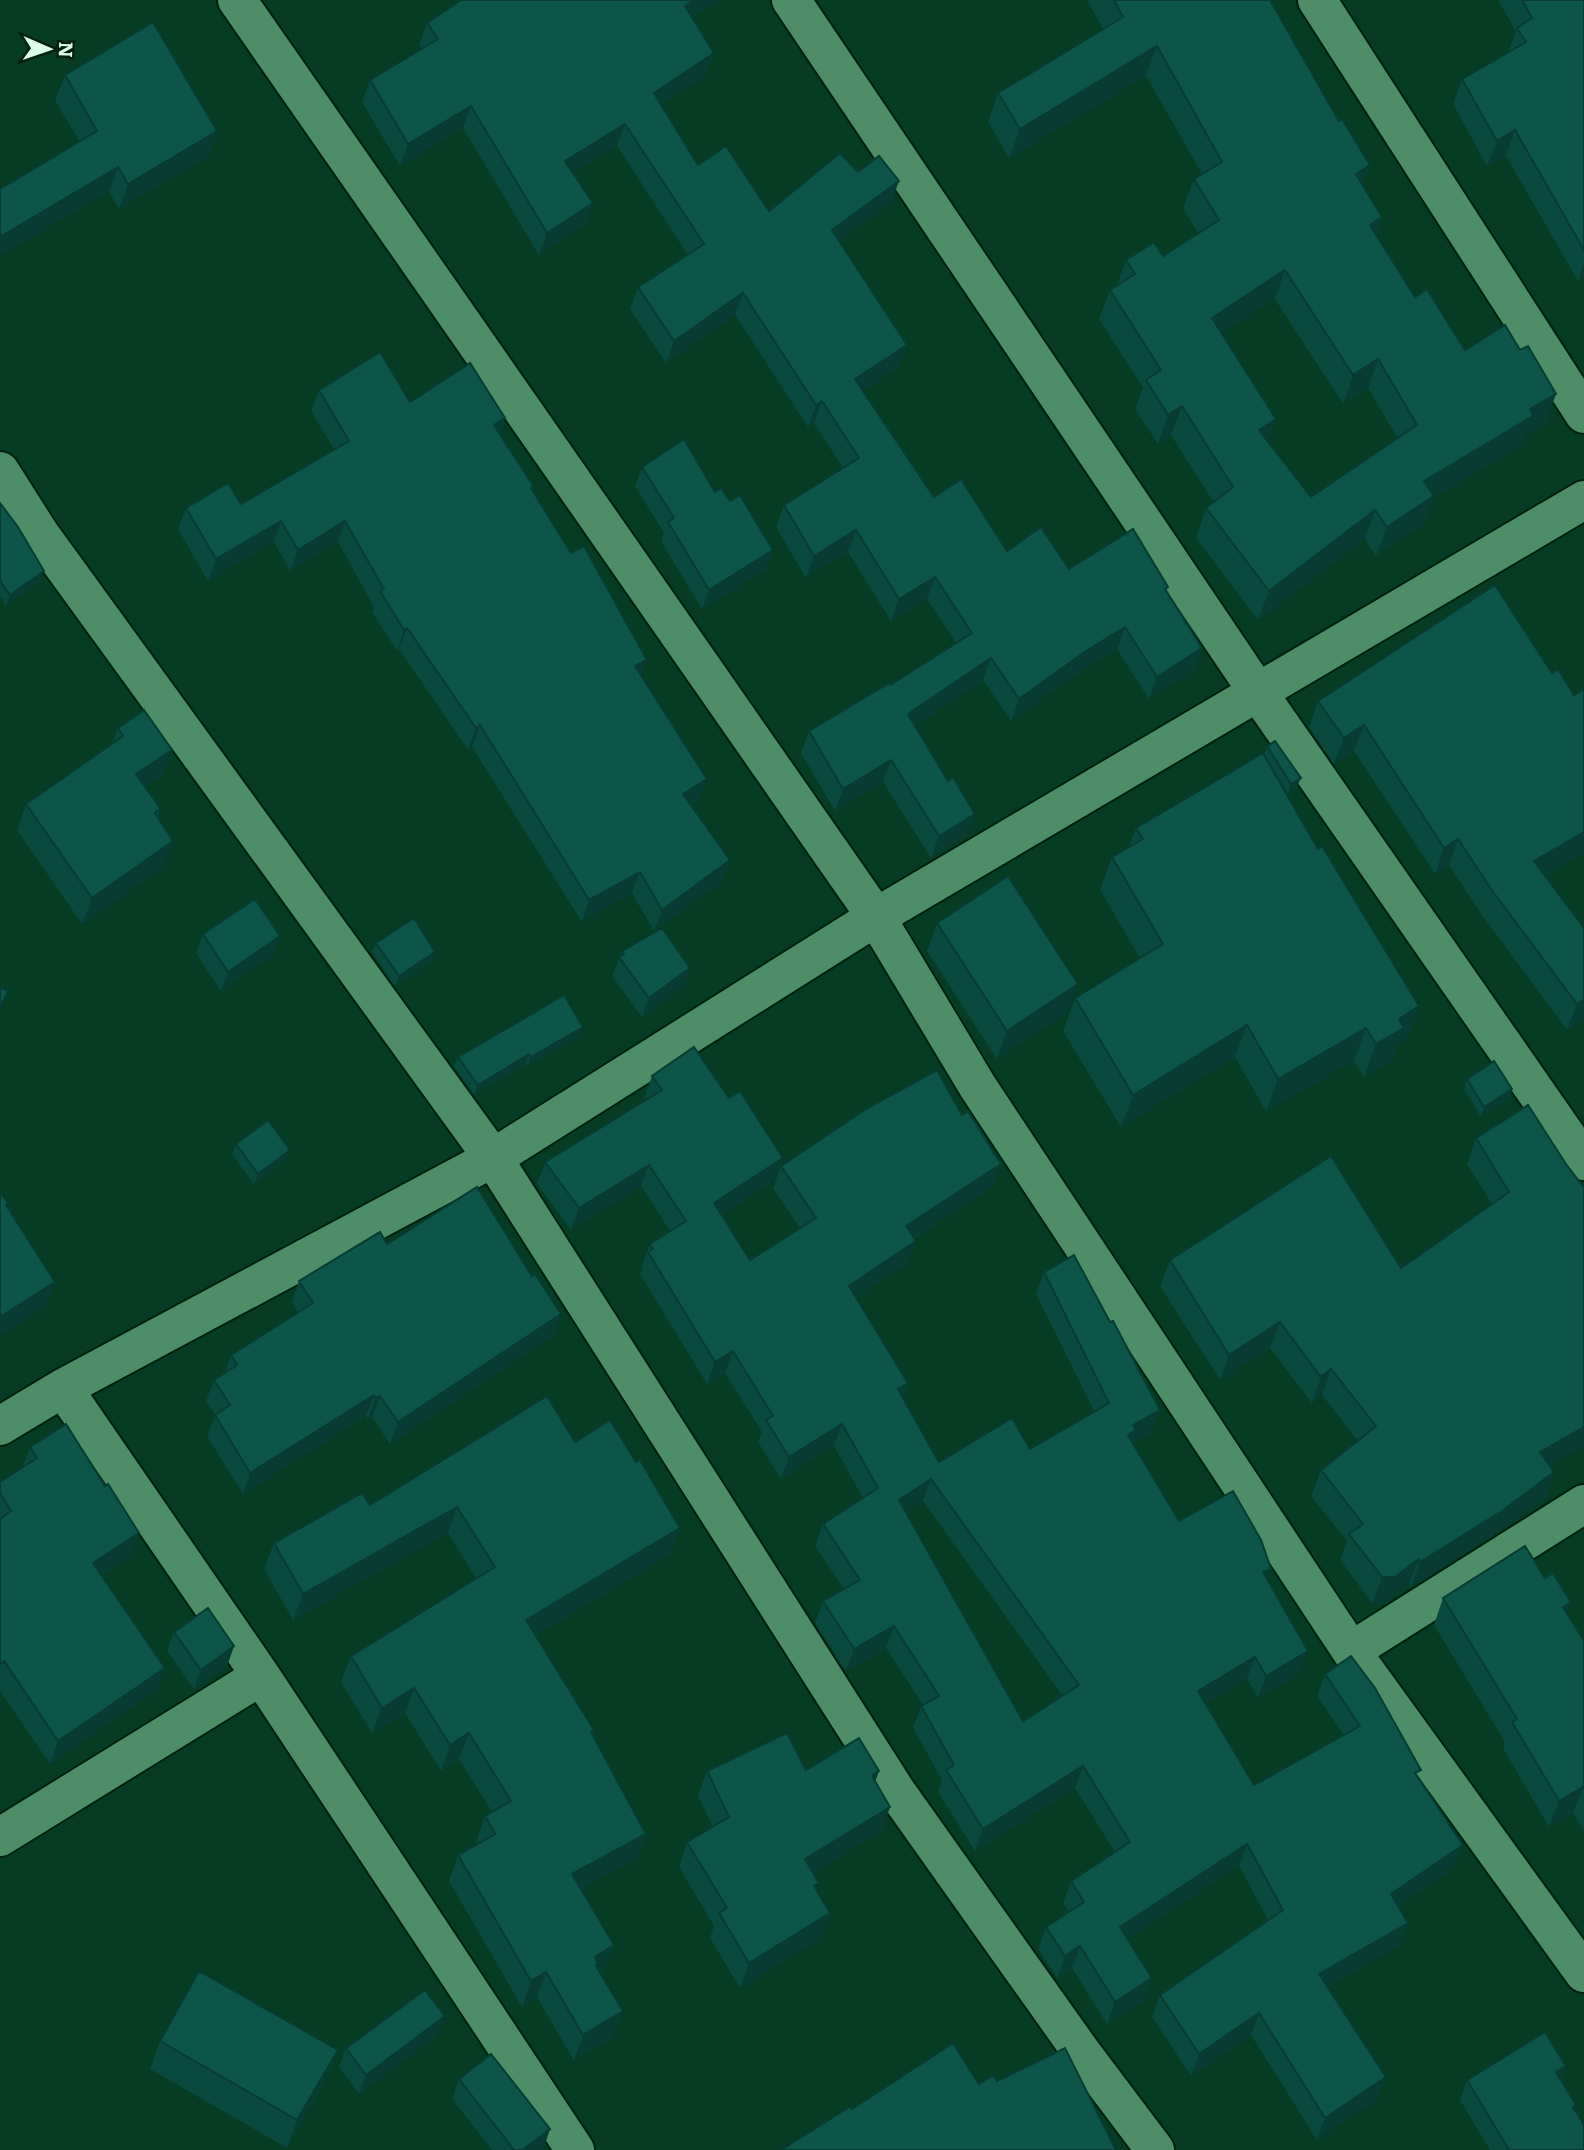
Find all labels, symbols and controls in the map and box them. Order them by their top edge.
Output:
north arrow [14,14,84,84]
text: N [53,41,81,58]

